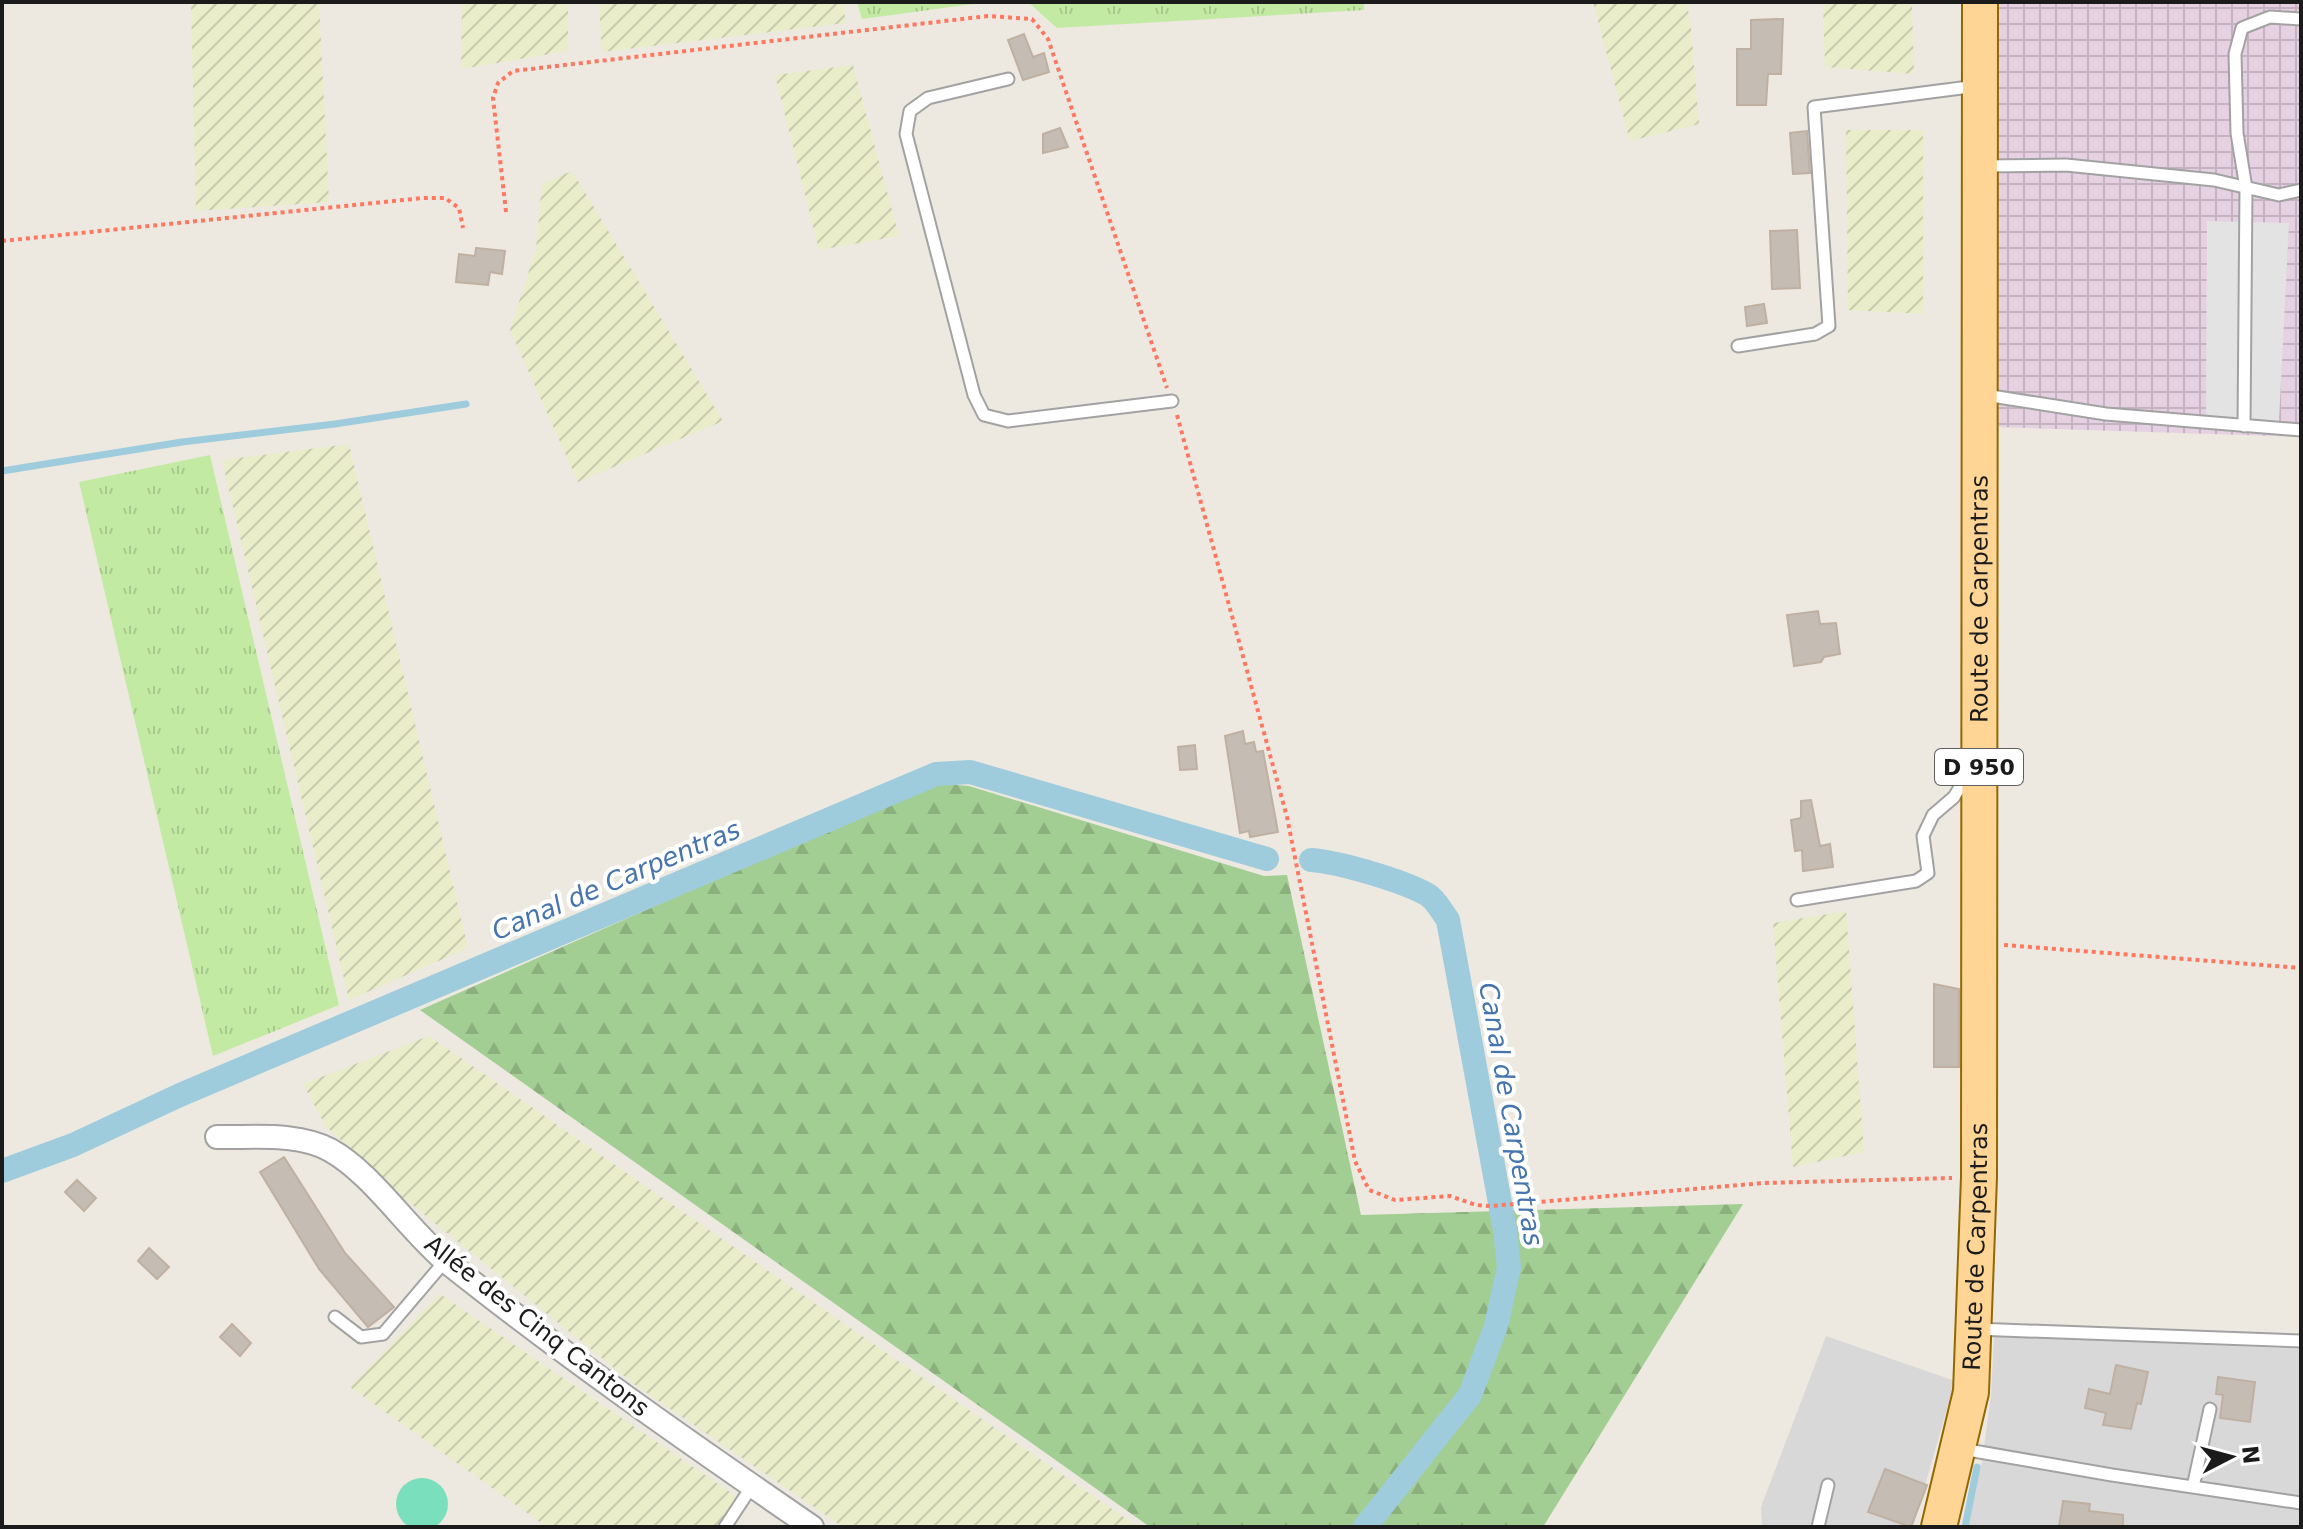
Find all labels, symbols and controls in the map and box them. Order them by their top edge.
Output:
street label: Route de Carpentras [1965,475,1994,723]
road number: D 950 [1935,749,2023,785]
water label: Canal de Carpentras [487,814,745,946]
water label: Canal de Carpentras [1473,980,1549,1248]
street label: Route de Carpentras [1958,1123,1993,1371]
street label: Allée des Cinq Cantons [419,1230,655,1422]
north arrow [2191,1417,2271,1497]
text: N [2237,1444,2264,1465]

